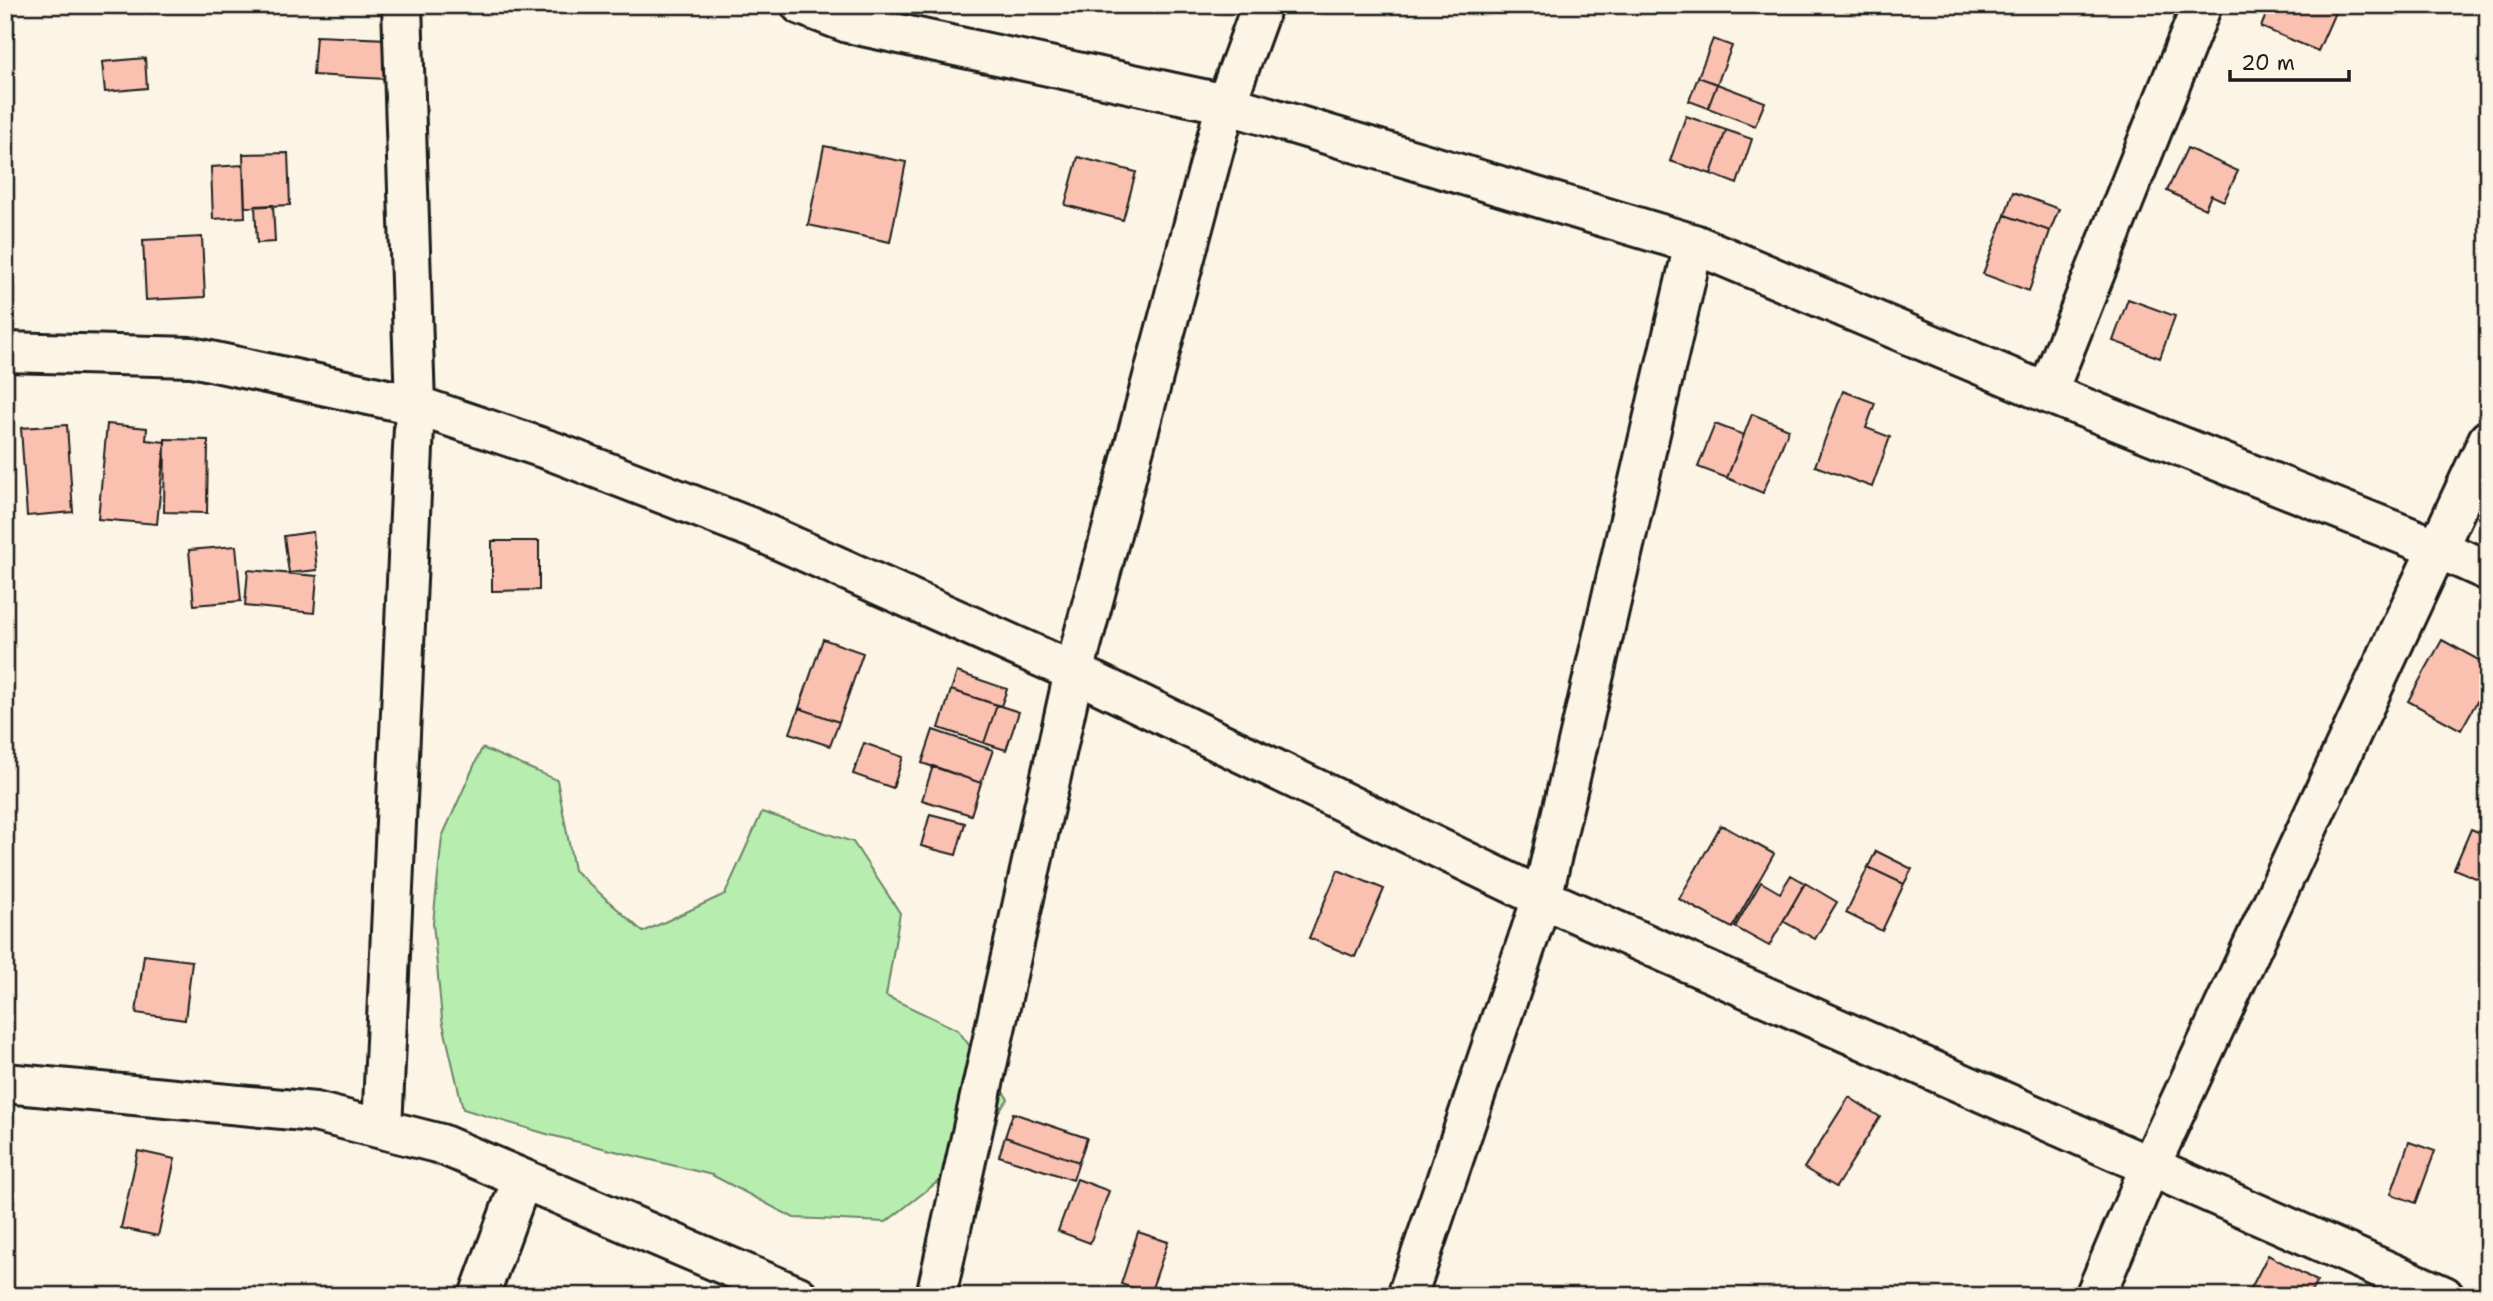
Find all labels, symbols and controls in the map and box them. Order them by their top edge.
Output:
scale bar [2230,38,2350,82]
text: 20 m [2241,49,2295,77]

